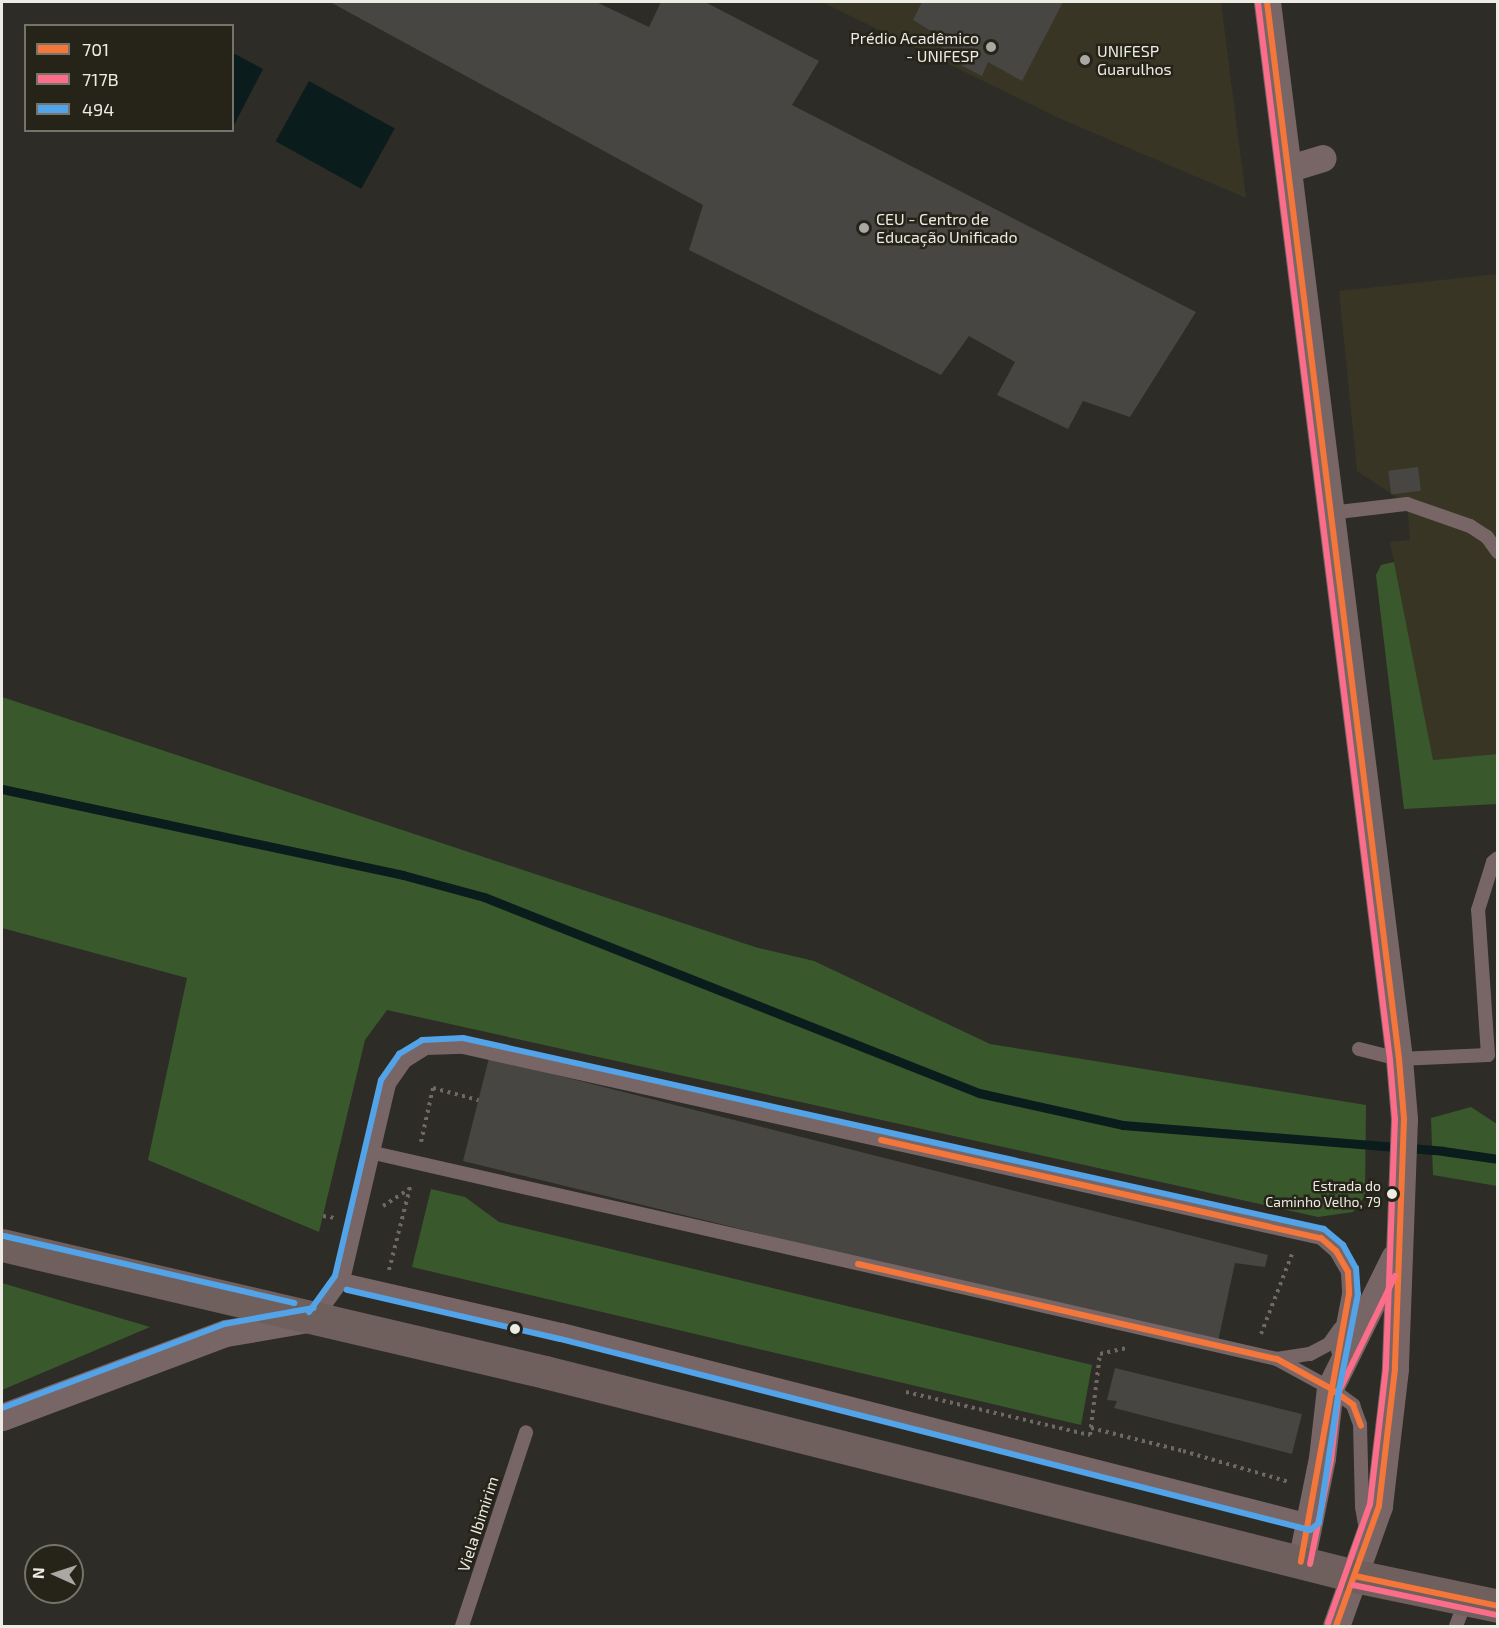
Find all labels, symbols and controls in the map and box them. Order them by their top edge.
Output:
legend [24,24,234,132]
place label: Prédio Acadêmico - UNIFESP [850,28,979,66]
text: 701 [82,38,109,60]
marker: Prédio Acadêmico - UNIFESP [984,40,998,54]
place label: UNIFESP Guarulhos [1097,41,1172,79]
marker: UNIFESP Guarulhos [1078,53,1092,67]
text: 717B [82,68,119,90]
text: 494 [82,98,114,120]
place label: CEU - Centro de Educação Unificado [876,209,1018,247]
marker: CEU - Centro de Educação Unificado [857,221,871,235]
place label: Estrada do Caminho Velho, 79 [1265,1178,1381,1210]
marker: Estrada do Caminho Velho, 79 [1386,1188,1398,1200]
unlabelled marker [509,1323,521,1335]
street label: Viela Ibimirim [454,1474,502,1574]
north arrow [24,1544,84,1604]
text: N [28,1567,47,1579]

